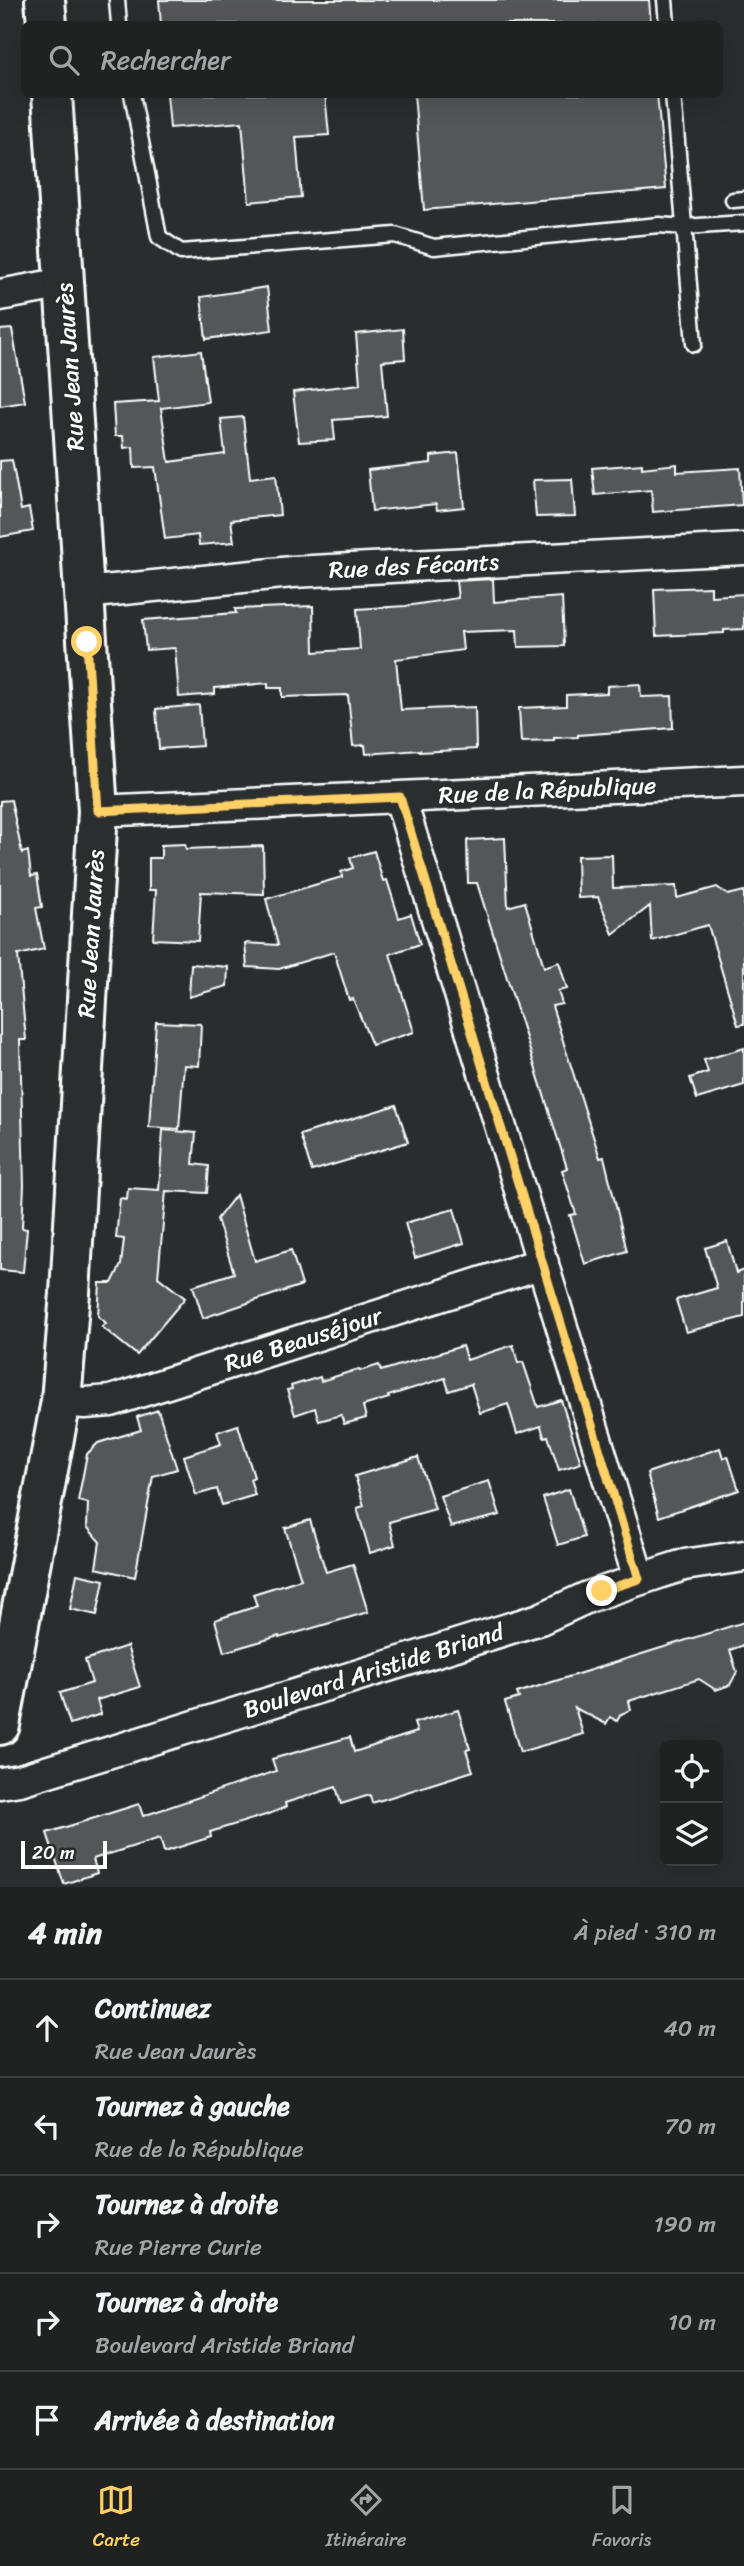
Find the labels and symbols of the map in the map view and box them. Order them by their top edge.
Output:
street label: Rue Jean Jaurès [43,281,97,452]
street label: Rue des Fécants [328,540,500,591]
route start [71,626,102,657]
street label: Rue de la République [438,764,657,816]
street label: Rue Jean Jaurès [65,848,117,1019]
street label: Rue Beauséjour [219,1294,389,1385]
route end [586,1575,617,1606]
street label: Boulevard Aristide Briand [238,1610,510,1731]
scale bar [21,1838,107,1870]

